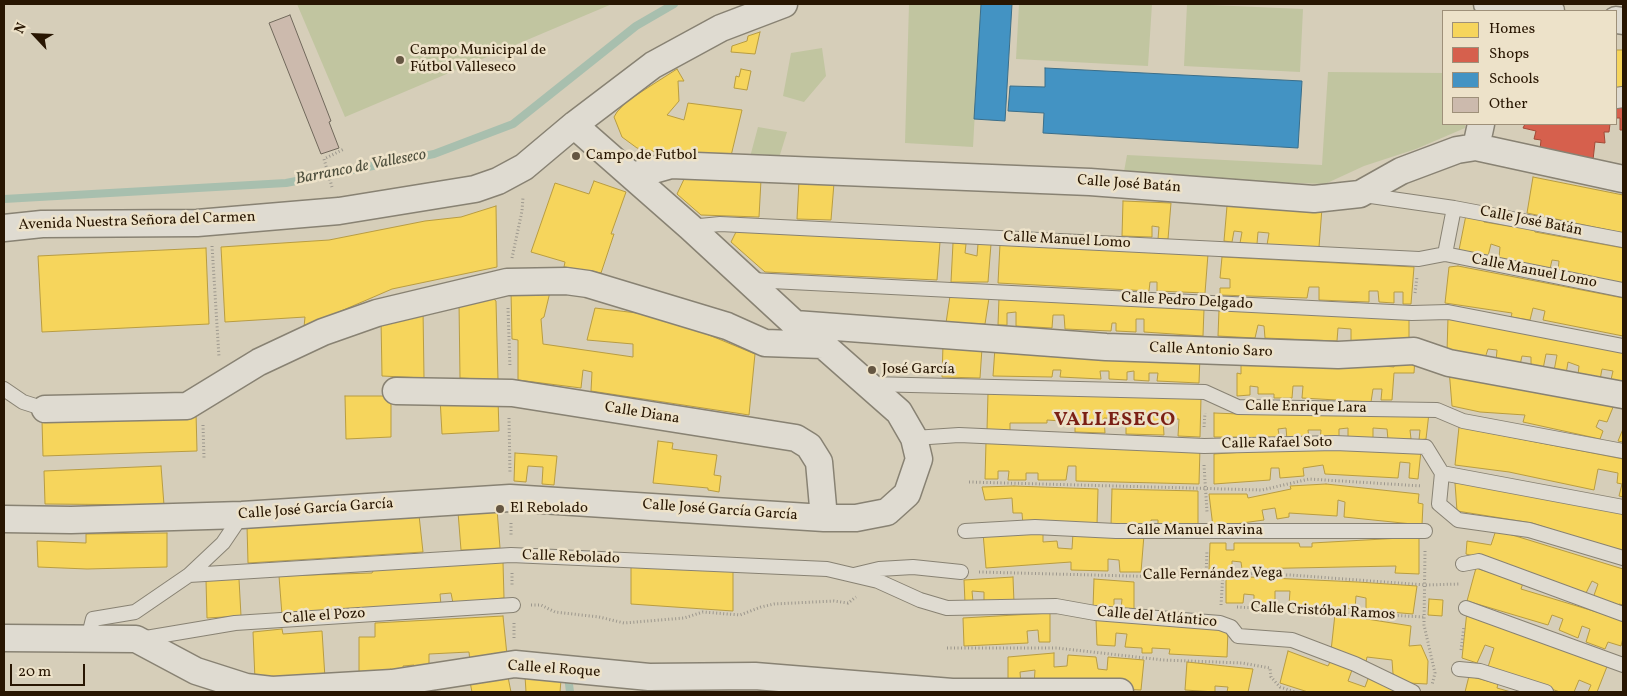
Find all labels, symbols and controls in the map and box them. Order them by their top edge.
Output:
north arrow [10,10,60,60]
legend [1442,10,1617,125]
text: Homes [1489,19,1535,40]
text: N [10,20,32,37]
place label: Campo Municipal de Fútbol Valleseco [410,42,546,77]
text: Shops [1489,44,1529,65]
marker: Campo Municipal de Fútbol Valleseco [394,54,406,66]
text: Schools [1489,69,1539,90]
text: Other [1489,94,1528,115]
water label: Barranco de Valleseco [294,146,428,190]
place label: Campo de Futbol [586,147,697,165]
marker: Campo de Futbol [570,150,582,162]
street label: Calle José Batán [1076,172,1182,198]
street label: Calle José Batán [1478,203,1584,241]
street label: Avenida Nuestra Señora del Carmen [18,209,256,235]
street label: Calle Manuel Lomo [1003,229,1131,253]
street label: Calle Manuel Lomo [1470,251,1598,293]
street label: Calle Pedro Delgado [1121,290,1253,314]
street label: Calle Antonio Saro [1149,340,1273,362]
place label: José García [882,361,955,379]
marker: José García [866,364,878,376]
street label: Calle Enrique Lara [1245,398,1367,418]
street label: Calle Diana [603,399,681,429]
district label: VALLESECO [1053,409,1177,433]
street label: Calle Rafael Soto [1222,434,1332,454]
street label: Calle José García García [238,496,394,524]
street label: Calle José García García [642,497,798,525]
place label: El Rebolado [510,500,588,518]
marker: El Rebolado [494,503,506,515]
street label: Calle Manuel Ravina [1127,522,1263,540]
street label: Calle Rebolado [522,547,620,569]
street label: Calle Fernández Vega [1143,565,1283,585]
street label: Calle Cristóbal Ramos [1250,599,1396,625]
street label: Calle del Atlántico [1096,604,1218,632]
street label: Calle el Pozo [282,605,366,629]
scale bar [12,654,88,686]
street label: Calle el Roque [507,658,601,682]
text: 20 m [18,662,51,683]

